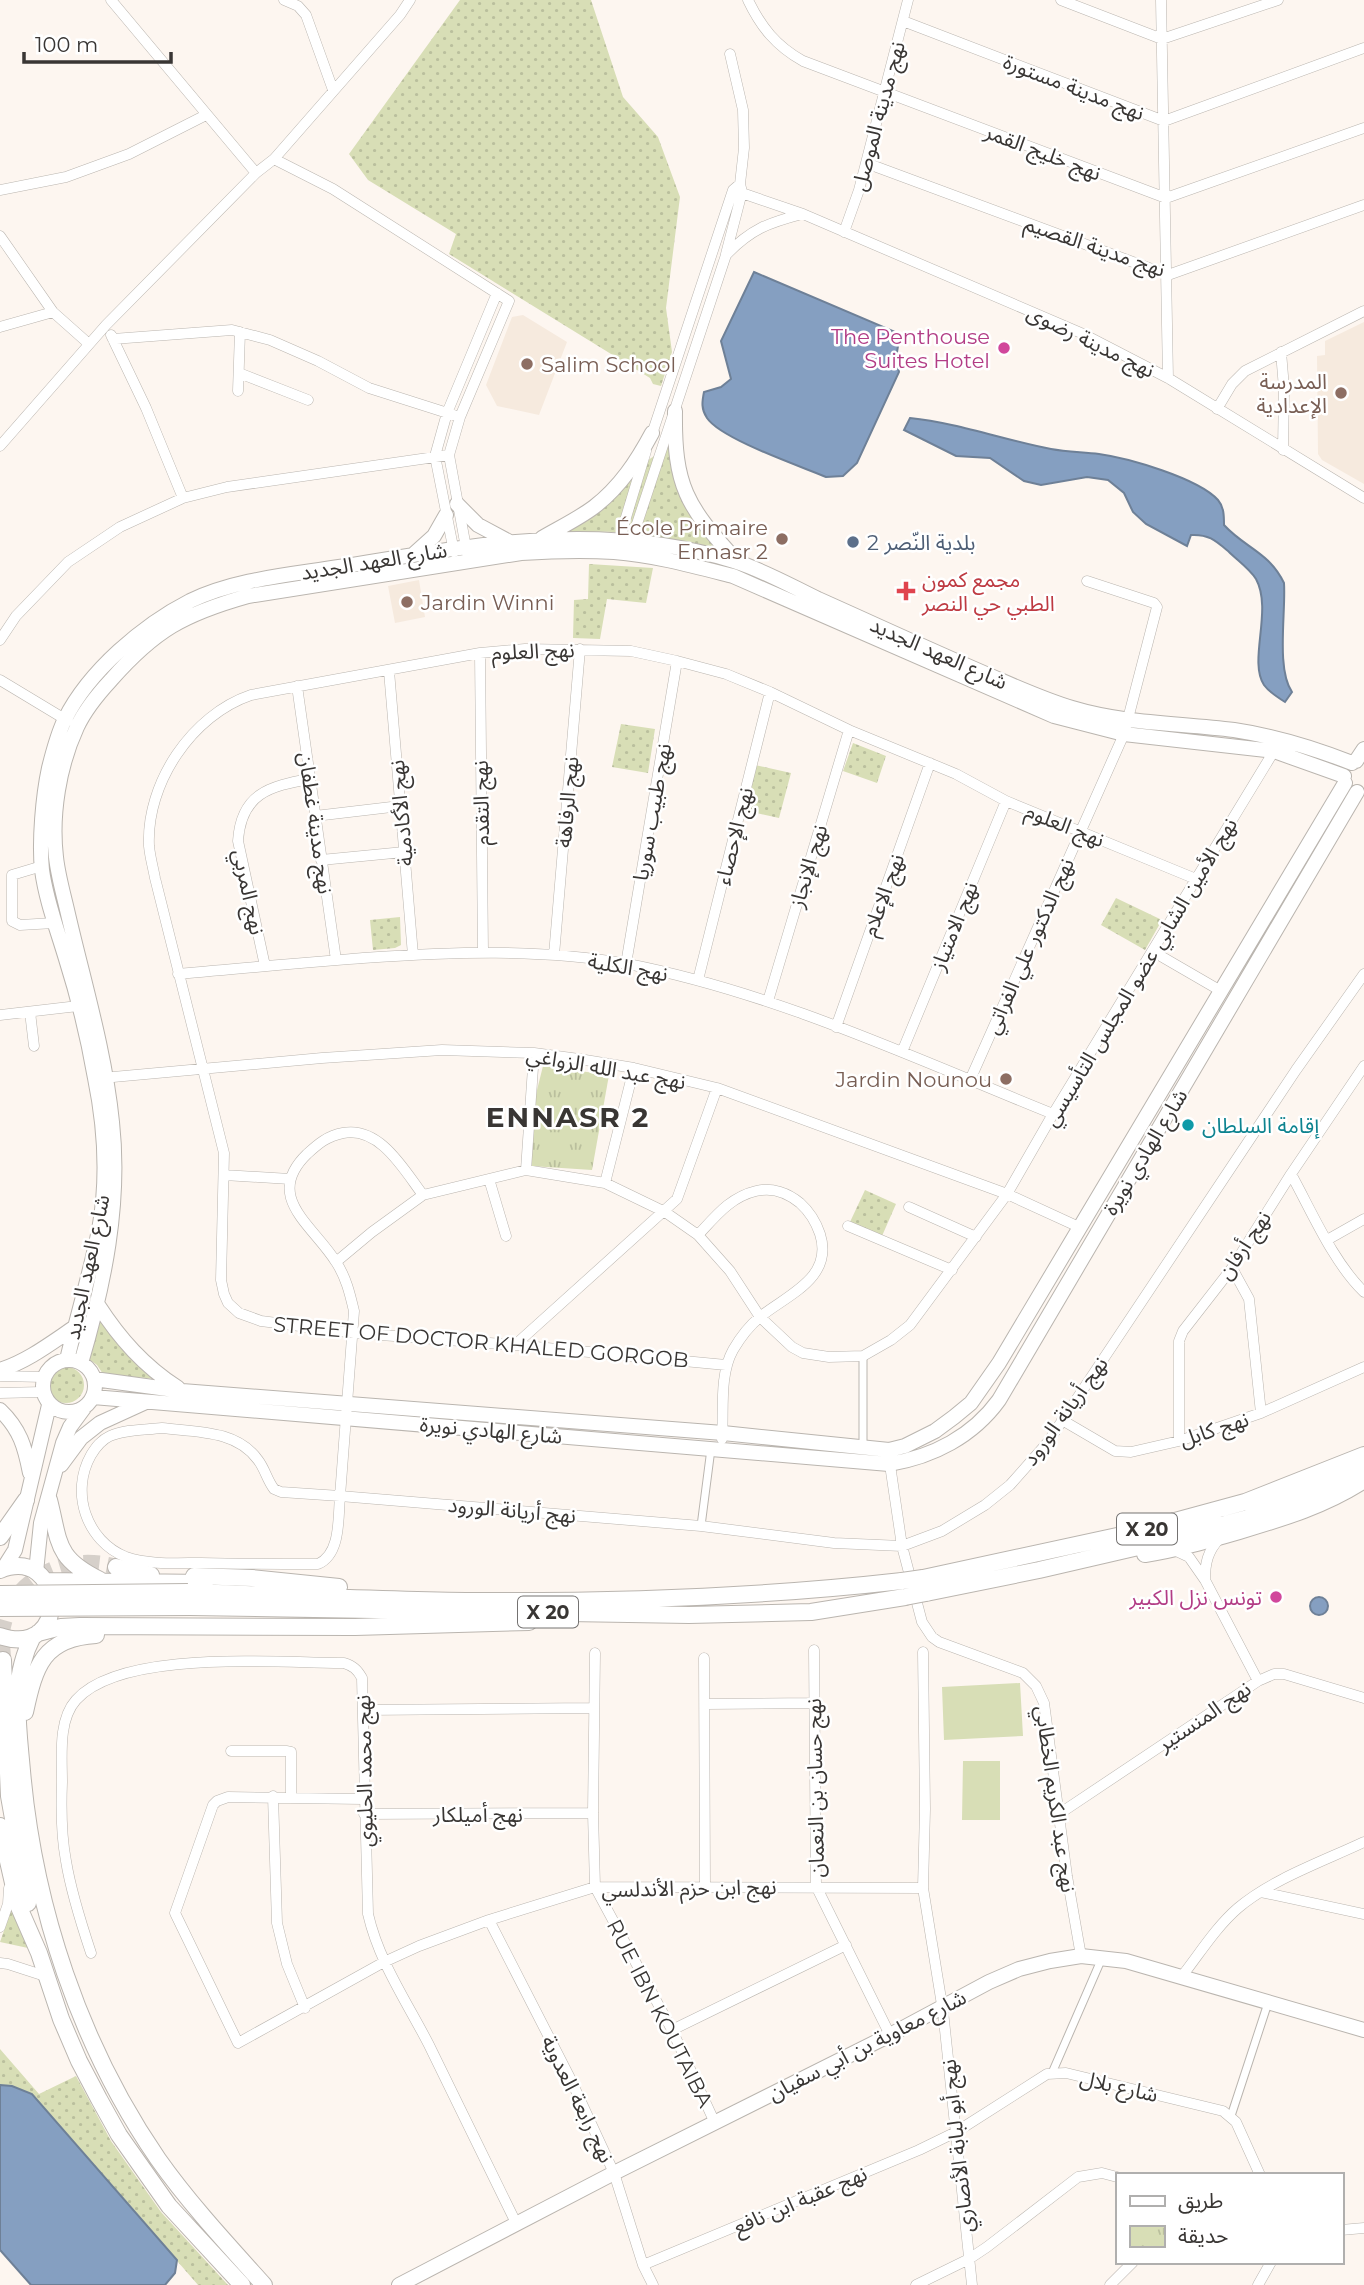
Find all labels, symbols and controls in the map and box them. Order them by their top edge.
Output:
scale bar [24,21,172,65]
text: 100 m [35,32,98,57]
street label: نهج مدينة الموصل [846,39,913,194]
street label: نهج مدينة مستورة [999,49,1148,128]
street label: نهج خليج القمر [979,118,1105,188]
street label: نهج مدينة القصيم [1020,210,1169,285]
street label: نهج مدينة رضوى [1022,299,1159,385]
place label: The Penthouse Suites Hotel [831,324,990,373]
marker: The Penthouse Suites Hotel [996,340,1012,356]
place label: Salim School [541,352,676,377]
marker: Salim School [519,356,535,372]
place label: المدرسة الإعدادية [1257,369,1327,419]
marker: المدرسة الإعدادية [1333,385,1349,401]
place label: École Primaire Ennasr 2 [616,515,768,564]
place label: بلدية النّصر 2 [867,530,975,555]
marker: École Primaire Ennasr 2 [774,531,790,547]
marker: بلدية النّصر 2 [845,534,861,550]
street label: شارع العهد الجديد [299,537,449,588]
place label: مجمع كمون الطبي حي النصر [921,567,1055,619]
marker: مجمع كمون الطبي حي النصر [896,581,916,601]
place label: Jardin Winni [420,590,554,615]
marker: Jardin Winni [399,594,415,610]
street label: شارع العهد الجديد [865,612,1012,697]
street label: نهج العلوم [491,637,575,669]
street label: نهج طبيب سوريا [628,741,679,883]
street label: نهج مدينة غطفان [291,750,338,896]
street label: نهج الرفاهة [551,755,586,849]
street label: نهج الأكادمية [384,759,421,867]
street label: نهج التقدم [468,760,498,846]
street label: نهج الإحصاء [710,785,761,888]
street label: نهج العلوم [1020,798,1108,856]
street label: نهج الأمين الشابي عضو المجلس التأسيسي [1038,813,1246,1133]
street label: نهج الإنجاز [783,821,835,912]
street label: نهج المربي [224,847,270,938]
street label: نهج الإعلام [857,850,913,941]
street label: نهج الدكتور علي الفراتي [979,854,1083,1039]
street label: نهج الامتياز [925,878,986,976]
street label: نهج الكلية [585,948,670,989]
street label: نهج عبد الله الزواغي [524,1042,688,1098]
place label: Jardin Nounou [835,1067,992,1092]
marker: Jardin Nounou [998,1071,1014,1087]
street label: شارع الهادي نويرة [1097,1084,1196,1222]
district label: ENNASR 2 [486,1100,650,1134]
place label: إقامة السلطان [1202,1113,1320,1139]
marker: إقامة السلطان [1180,1117,1196,1133]
street label: شارع العهد الجديد [59,1192,118,1342]
street label: نهج أرفان [1212,1206,1278,1286]
street label: STREET OF DOCTOR KHALED GORGOB [272,1311,690,1373]
street label: نهج أريانة الورود [1017,1352,1115,1472]
street label: نهج كابل [1176,1406,1253,1455]
street label: شارع الهادي نويرة [418,1411,563,1453]
street label: نهج أريانة الورود [447,1492,577,1531]
road number: X 20 [1117,1513,1177,1544]
place label: تونس نزل الكبير [1128,1585,1262,1610]
marker: تونس نزل الكبير [1268,1589,1284,1605]
road number: X 20 [518,1596,578,1628]
street label: نهج المنستير [1152,1676,1257,1759]
street label: نهج محمد الحليوي [350,1694,382,1847]
street label: نهج حسان بن النعمان [801,1698,832,1878]
street label: نهج عبد الكريم الخطابي [1027,1704,1081,1894]
street label: نهج أميلكار [432,1802,523,1830]
street label: نهج ابن حزم الأندلسي [601,1874,777,1906]
street label: RUE IBN KOUTAIBA [602,1915,719,2112]
street label: شارع معاوية بن أبي سفيان [764,1984,972,2109]
street label: نهج رابعة العدوية [534,2031,620,2168]
street label: نهج أبو لبابة الأنصاري [935,2058,982,2234]
street label: شارع بلال [1077,2065,1160,2110]
street label: نهج عقبة ابن نافع [729,2161,872,2242]
legend [1116,2173,1343,2264]
text: طريق [1178,2188,1223,2214]
text: حديقة [1178,2223,1228,2248]

